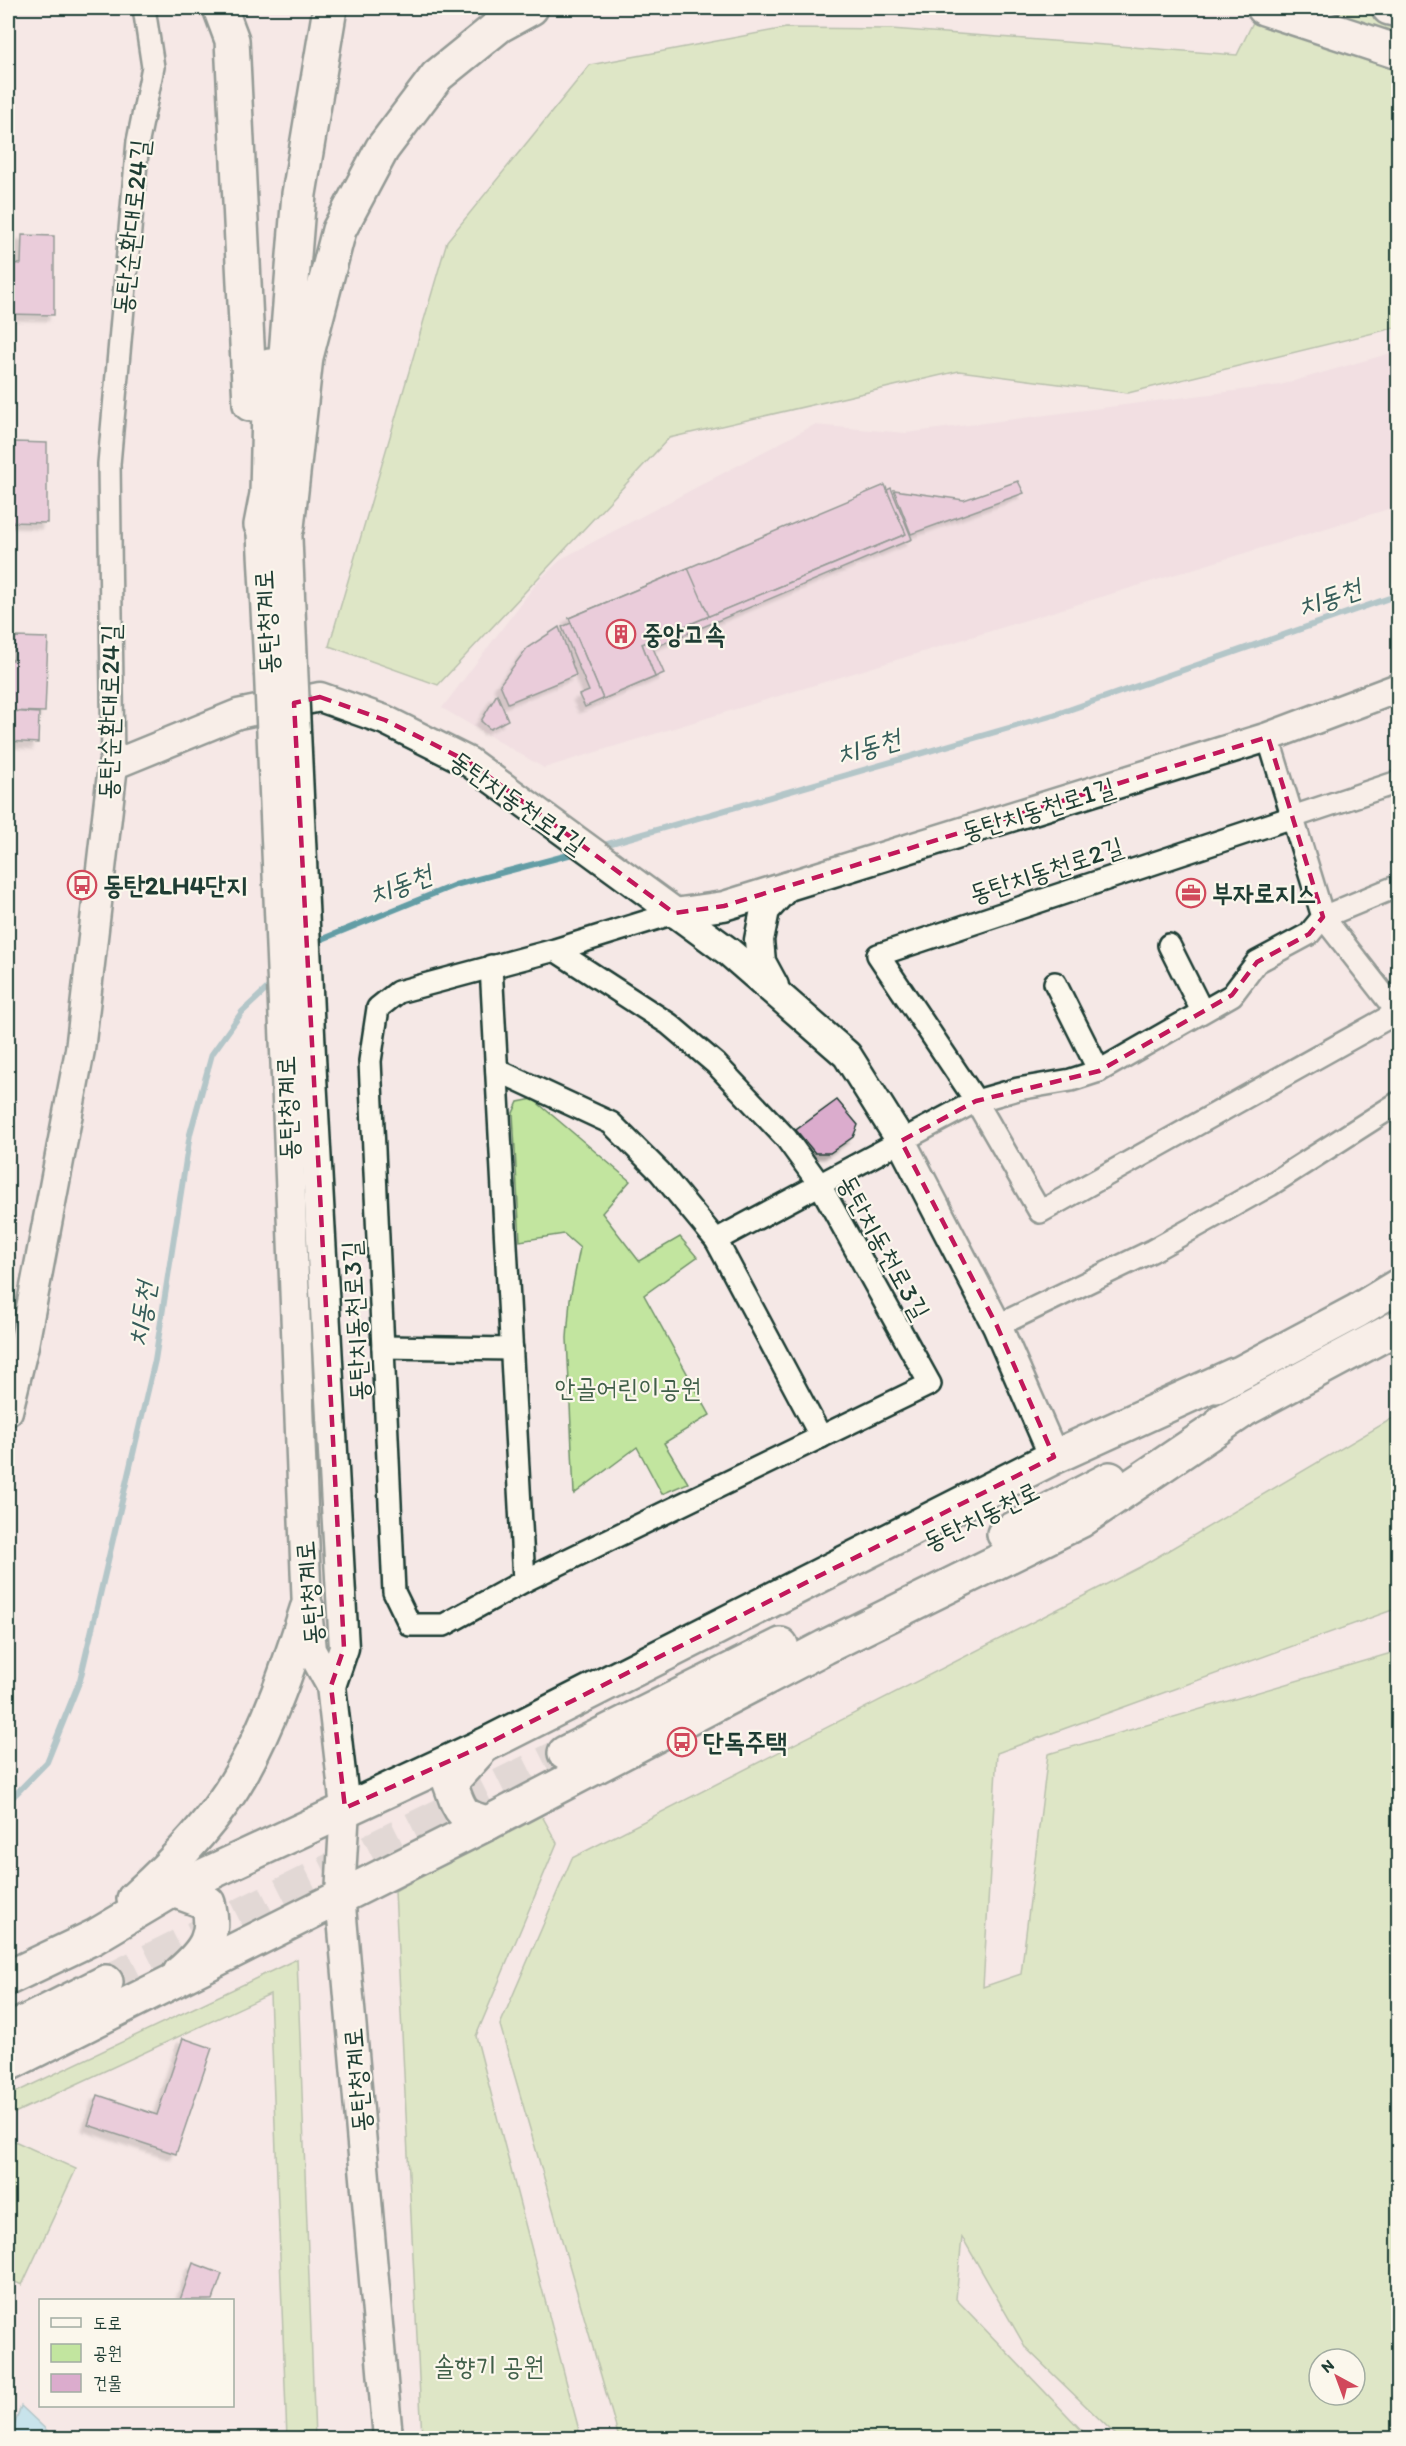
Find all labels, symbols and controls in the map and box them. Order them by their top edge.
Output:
street label: 동탄순환대로24길 [106,138,156,316]
street label: 동탄청계로 [247,569,285,675]
water label: 치동천 [1293,570,1367,623]
building icon: 중앙고속 [605,618,637,650]
place label: 중앙고속 [642,618,726,650]
street label: 동탄순환대로24길 [91,624,127,800]
water label: 치동천 [832,721,906,771]
street label: 동탄치동천로1길 [444,743,592,861]
street label: 동탄치동천로1길 [958,771,1119,847]
street label: 동탄치동천로2길 [965,830,1127,910]
water label: 치동천 [364,856,438,911]
bus stop icon: 동탄2LH4단지 [66,869,98,901]
place label: 동탄2LH4단지 [103,869,247,901]
office icon: 부자로지스 [1175,877,1207,909]
place label: 부자로지스 [1212,877,1317,909]
street label: 동탄청계로 [269,1055,305,1161]
street label: 동탄치동천로3길 [831,1169,937,1325]
street label: 동탄치동천로3길 [335,1240,375,1402]
water label: 치동천 [120,1277,163,1349]
park label: 안골어린이공원 [555,1372,701,1404]
street label: 동탄치동천로 [918,1474,1044,1558]
street label: 동탄청계로 [289,1539,329,1647]
bus stop icon: 단독주택 [666,1726,698,1758]
place label: 단독주택 [703,1726,787,1758]
street label: 동탄청계로 [337,2026,377,2134]
legend [39,2299,234,2407]
text: 도로 [93,2312,122,2334]
text: 공원 [93,2342,122,2364]
north arrow [1307,2347,1367,2407]
park label: 솔향기 공원 [434,2350,544,2382]
text: N [1317,2355,1338,2377]
text: 건물 [93,2372,122,2394]

